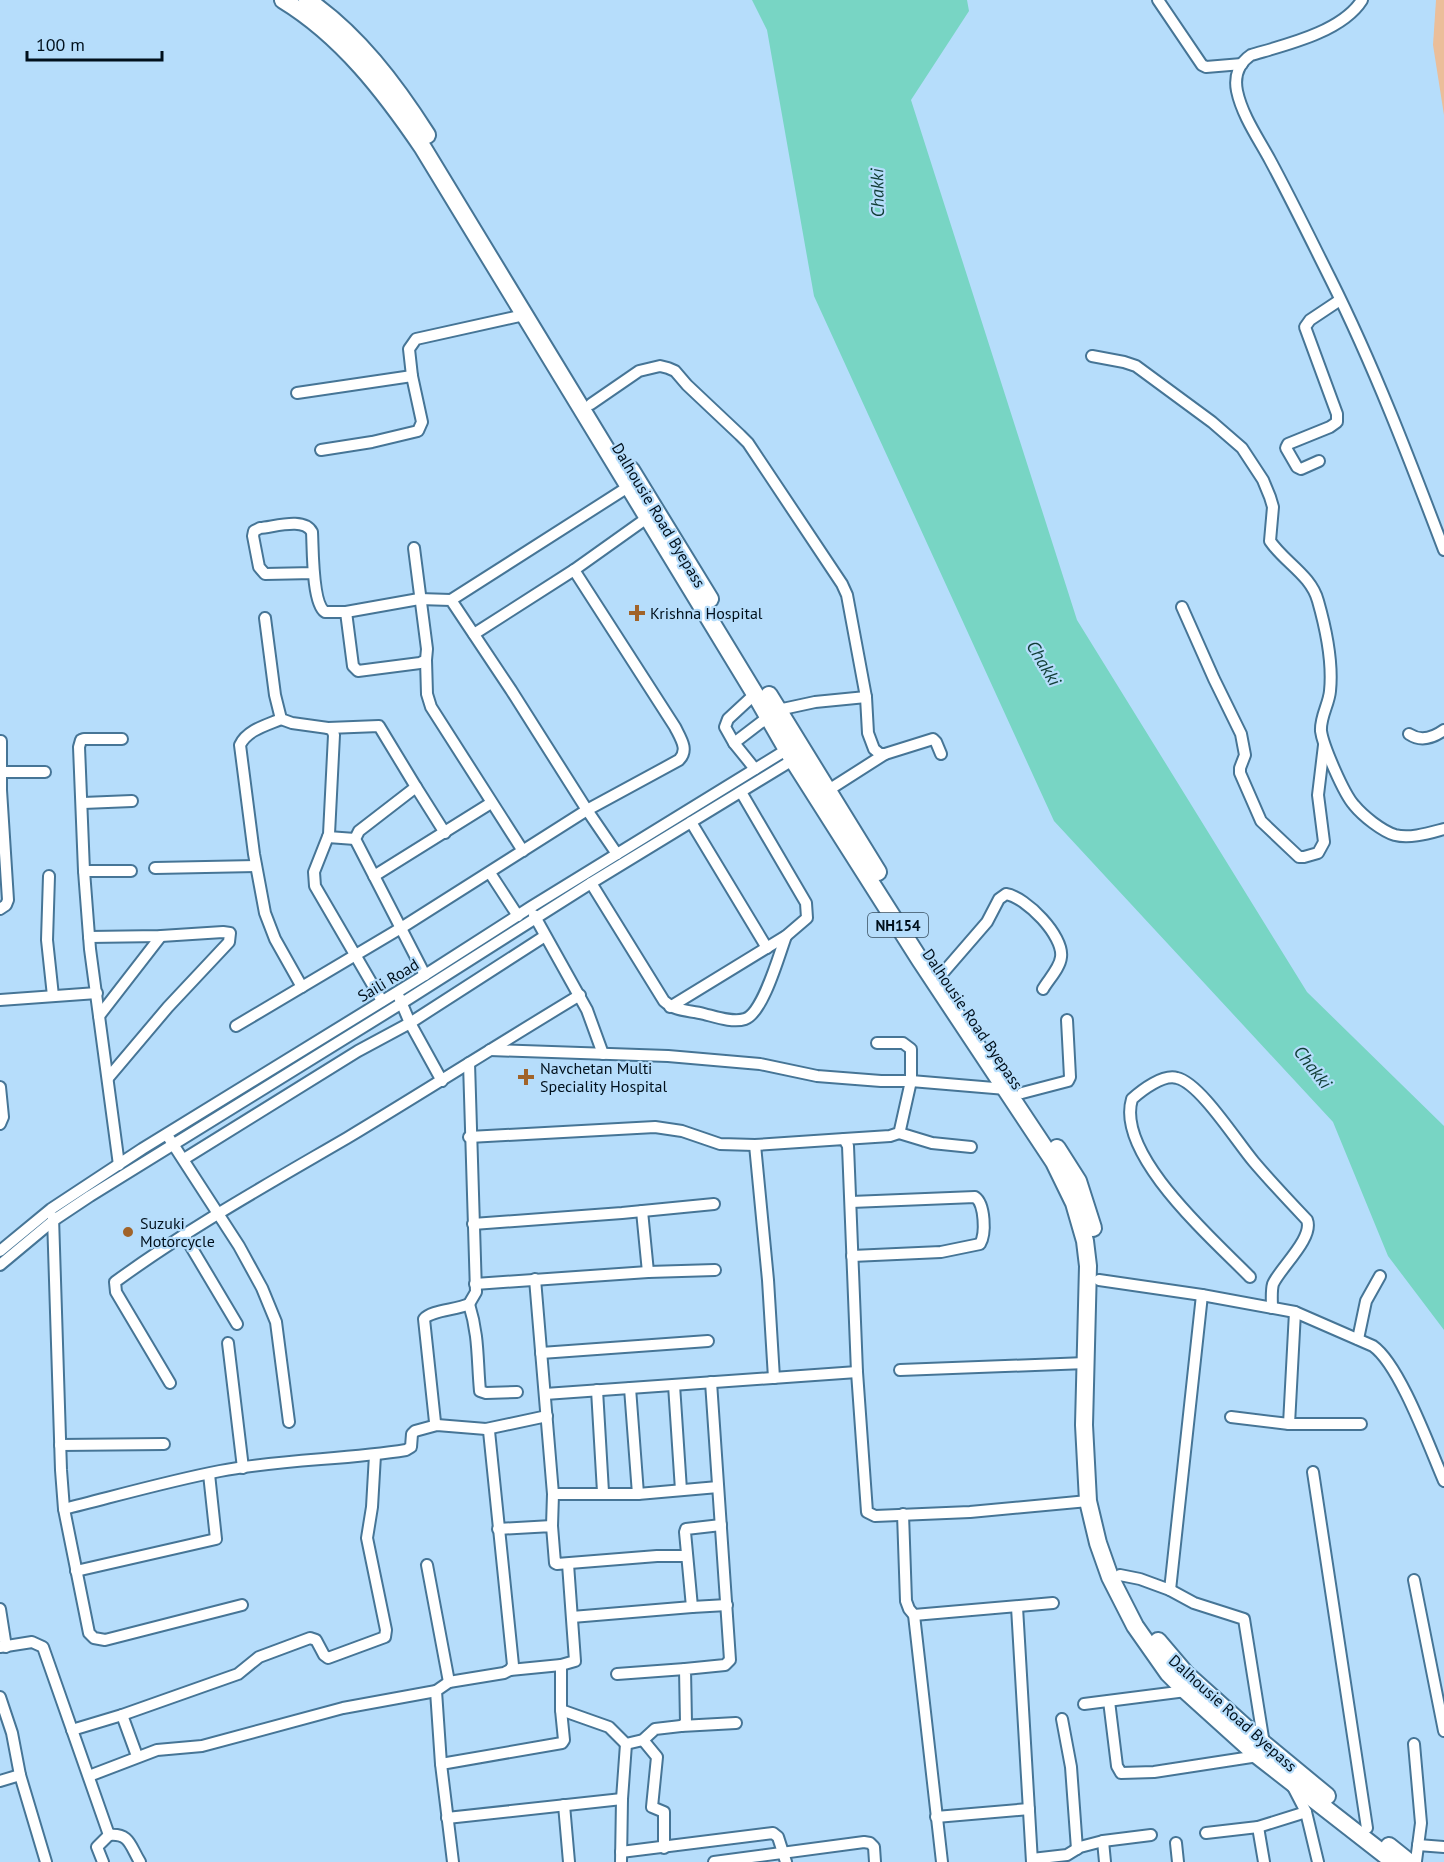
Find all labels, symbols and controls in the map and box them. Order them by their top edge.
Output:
scale bar [27,24,162,62]
text: 100 m [36,33,85,56]
water label: Chakki [865,167,889,218]
street label: Dalhousie Road Byepass [608,439,710,591]
place label: Krishna Hospital [650,603,763,623]
marker: Krishna Hospital [628,604,646,622]
water label: Chakki [1022,636,1067,691]
road number: NH154 [868,913,928,937]
street label: Dalhousie Road Byepass [918,945,1028,1093]
street label: Saili Road [354,954,422,1006]
water label: Chakki [1289,1041,1338,1094]
place label: Navchetan Multi Speciality Hospital [540,1058,667,1096]
marker: Navchetan Multi Speciality Hospital [517,1068,535,1086]
place label: Suzuki Motorcycle [140,1213,215,1251]
marker: Suzuki Motorcycle [121,1225,135,1239]
street label: Dalhousie Road Byepass [1165,1650,1301,1776]

